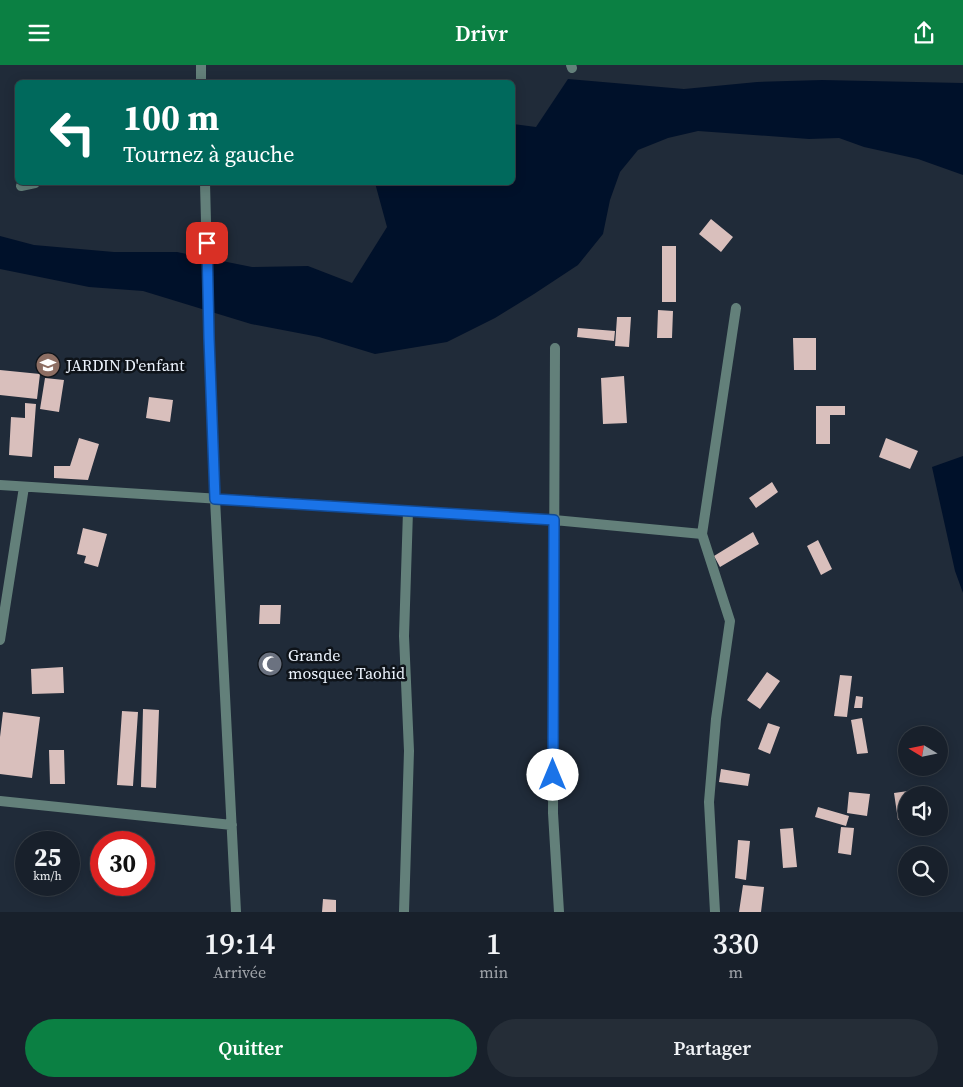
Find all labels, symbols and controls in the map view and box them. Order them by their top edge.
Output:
text: Drivr [455,18,508,48]
icon: menu [25,19,53,47]
icon: share [910,19,938,47]
text: 100 m [123,94,219,142]
icon: left [40,100,105,165]
text: Tournez à gauche [123,139,294,169]
pin [186,222,228,264]
icon: arrive [193,229,221,257]
school or university icon: JARDIN D'enfant [35,352,61,378]
place label: JARDIN D'enfant [65,354,185,376]
place label: Grande mosquee Taohid [288,644,405,684]
mosque icon: Grande mosquee Taohid [257,651,283,677]
north arrow [898,726,948,776]
map controls [898,726,948,896]
position arrow [526,748,578,800]
button: sound [898,786,948,836]
speed limit sign: 30 [90,831,155,896]
text: 25 [34,840,61,874]
button: search [898,846,948,896]
text: km/h [33,868,62,884]
text: 19:14 [204,923,275,964]
text: 1 [486,923,502,964]
text: 330 [712,923,759,964]
text: Arrivée [213,961,266,983]
text: min [479,961,508,983]
text: m [728,961,743,983]
button: Quitter [25,1019,477,1077]
button: Partager [487,1019,938,1077]

